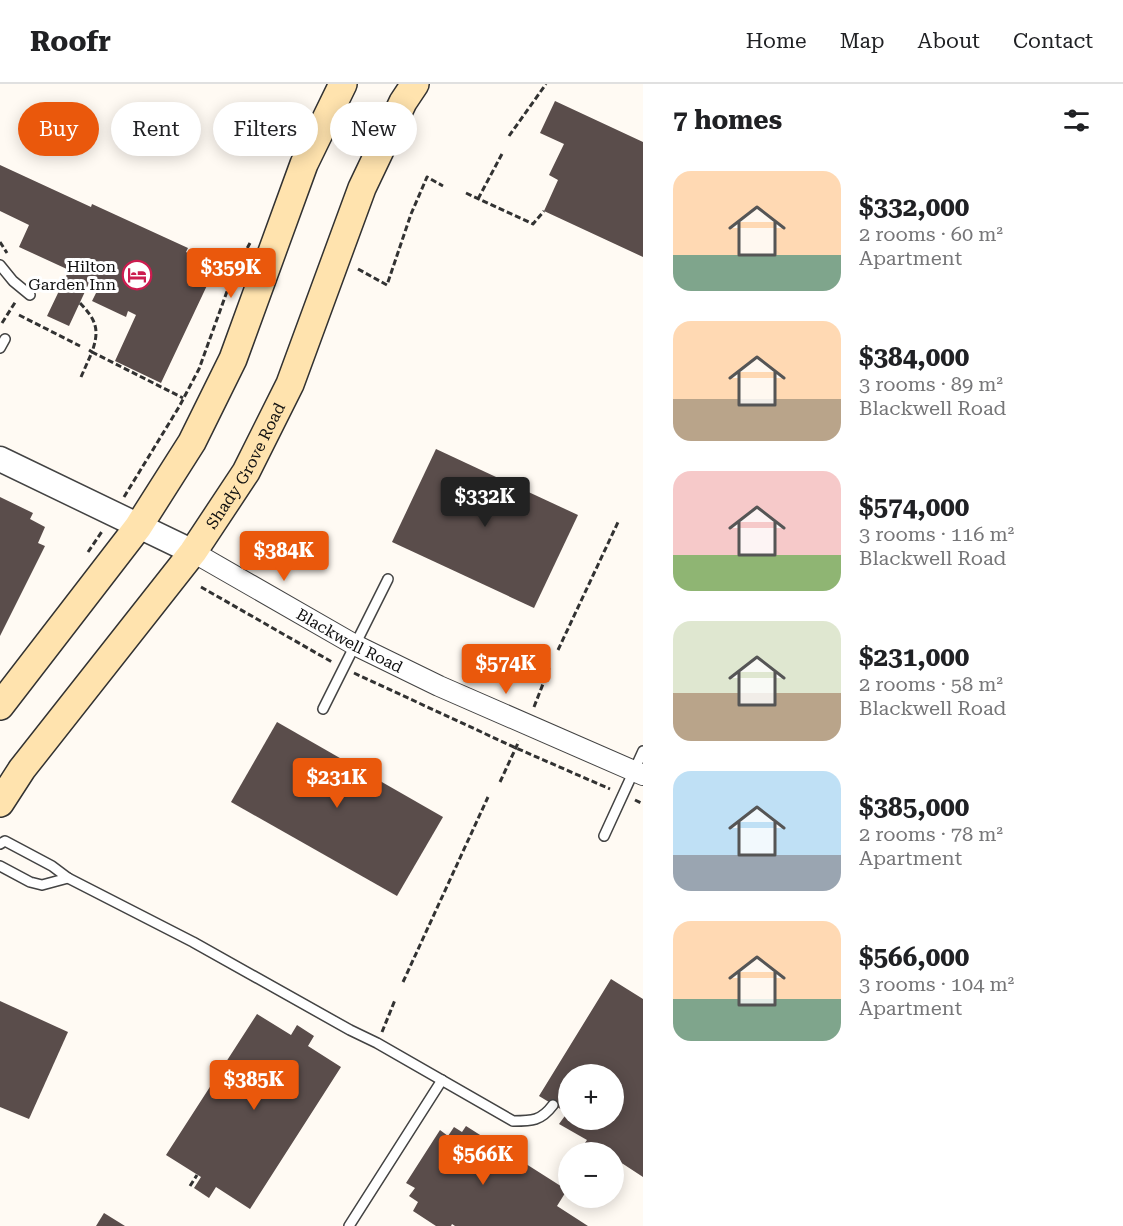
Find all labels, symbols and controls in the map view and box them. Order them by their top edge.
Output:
text: Roofr [30,25,111,58]
text: Home [746,29,807,53]
text: Map [840,29,885,53]
text: About [918,29,980,53]
text: Contact [1013,29,1093,53]
chip: Buy [18,102,99,156]
chip: Rent [111,102,201,156]
chip: Filters [213,102,318,156]
chip: New [330,102,417,156]
icon: filters [1060,104,1093,137]
text: 7 homes [673,105,782,135]
text: $332,000 [859,192,969,222]
icon: home [721,195,793,267]
text: 2 rooms · 60 m² [859,222,1003,246]
text: Apartment [859,246,962,270]
pin: $359K [189,248,273,299]
text: $359K [201,255,261,279]
place label: Hilton Garden Inn [28,257,116,294]
hotel icon: Hilton Garden Inn [121,259,153,291]
text: $384,000 [859,342,969,372]
icon: home [721,345,793,417]
text: 3 rooms · 89 m² [859,372,1003,396]
text: Blackwell Road [859,396,1006,420]
street label: Shady Grove Road [202,400,289,532]
pin: $332K [443,477,527,528]
text: $332K [455,484,515,508]
text: $574,000 [859,492,969,522]
icon: home [721,495,793,567]
text: 3 rooms · 116 m² [859,522,1014,546]
pin: $384K [242,531,326,582]
text: $384K [254,538,314,562]
text: Blackwell Road [859,546,1006,570]
street label: Blackwell Road [293,604,406,677]
text: $231,000 [859,642,969,672]
pin: $574K [464,644,548,695]
icon: home [721,645,793,717]
text: $574K [476,651,536,675]
text: 2 rooms · 58 m² [859,672,1003,696]
text: Blackwell Road [859,696,1006,720]
pin: $231K [295,758,379,809]
text: $231K [307,765,367,789]
text: $385,000 [859,792,969,822]
icon: home [721,795,793,867]
text: 2 rooms · 78 m² [859,822,1003,846]
text: Apartment [859,846,962,870]
text: $566,000 [859,942,969,972]
icon: home [721,945,793,1017]
text: 3 rooms · 104 m² [859,972,1014,996]
text: Apartment [859,996,962,1020]
pin: $385K [212,1060,296,1111]
map controls [558,1064,624,1208]
button: + [558,1064,624,1130]
text: $385K [224,1067,284,1091]
pin: $566K [441,1135,525,1186]
text: $566K [453,1142,513,1166]
button: − [558,1142,624,1208]

